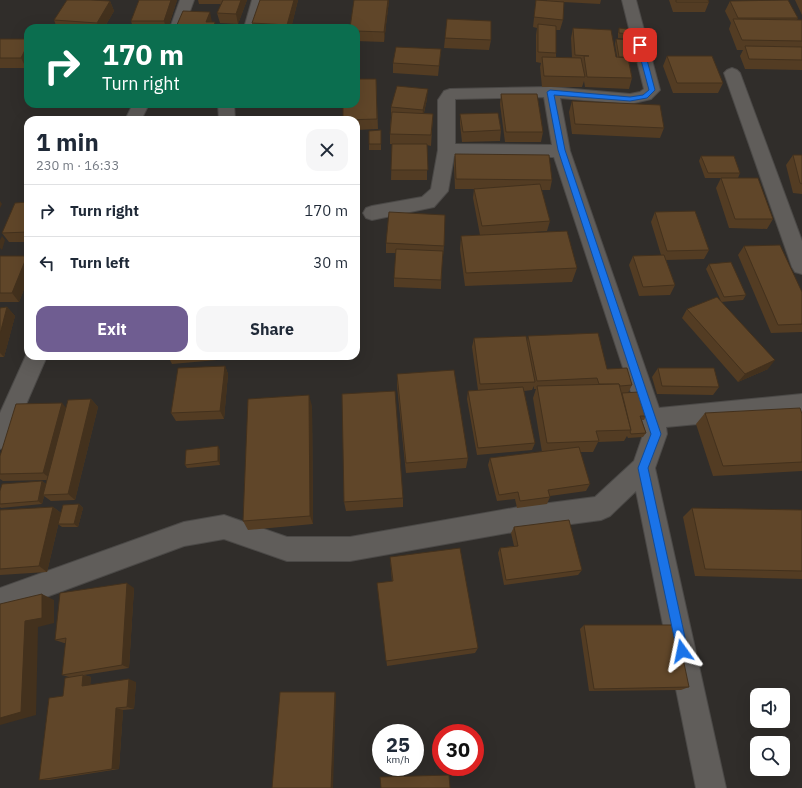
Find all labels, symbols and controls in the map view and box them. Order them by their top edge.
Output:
pin [623,28,657,62]
icon: arrive [629,34,651,56]
text: 170 m [102,36,184,73]
icon: right [36,40,88,92]
text: Turn right [102,72,180,95]
text: 1 min [36,126,99,158]
button: close [306,129,348,171]
text: 230 m · 16:33 [36,157,119,174]
icon: right [36,200,58,222]
text: Turn right [70,201,139,220]
text: 170 m [304,201,348,220]
icon: left [36,252,58,274]
text: Turn left [70,253,130,272]
text: 30 m [313,253,348,272]
button: Exit [36,306,188,352]
button: Share [196,306,348,352]
position arrow [661,630,703,672]
map controls [750,688,790,776]
button: sound [750,688,790,728]
speed limit sign: 30 [432,724,484,776]
text: 25 [386,731,410,758]
button: search [750,736,790,776]
text: km/h [386,753,410,766]

